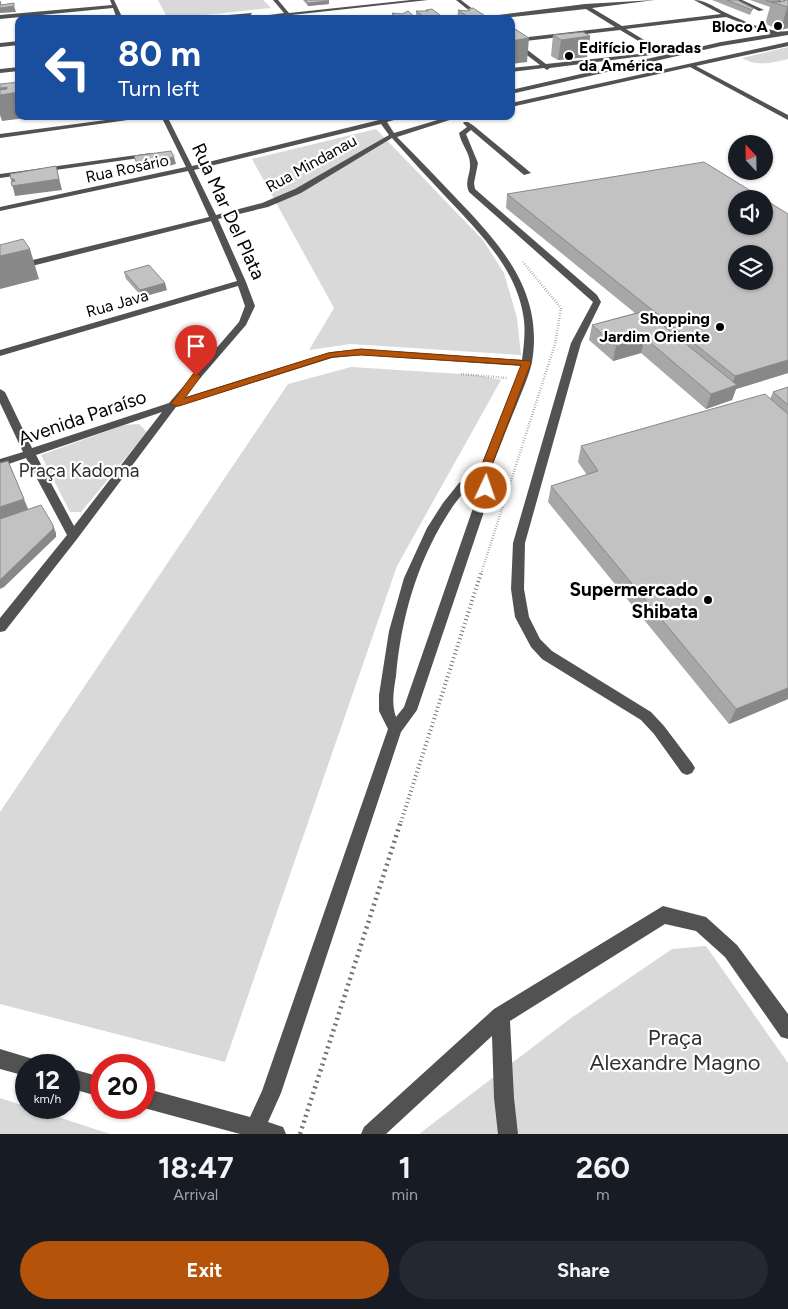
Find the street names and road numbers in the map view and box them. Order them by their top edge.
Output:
street label: Rua Mindanau [263,131,360,196]
street label: Rua Mar Del Plata [187,139,270,283]
street label: Rua Rosário [84,150,170,187]
street label: Rua Java [84,286,150,321]
street label: Avenida Paraíso [15,385,149,450]

